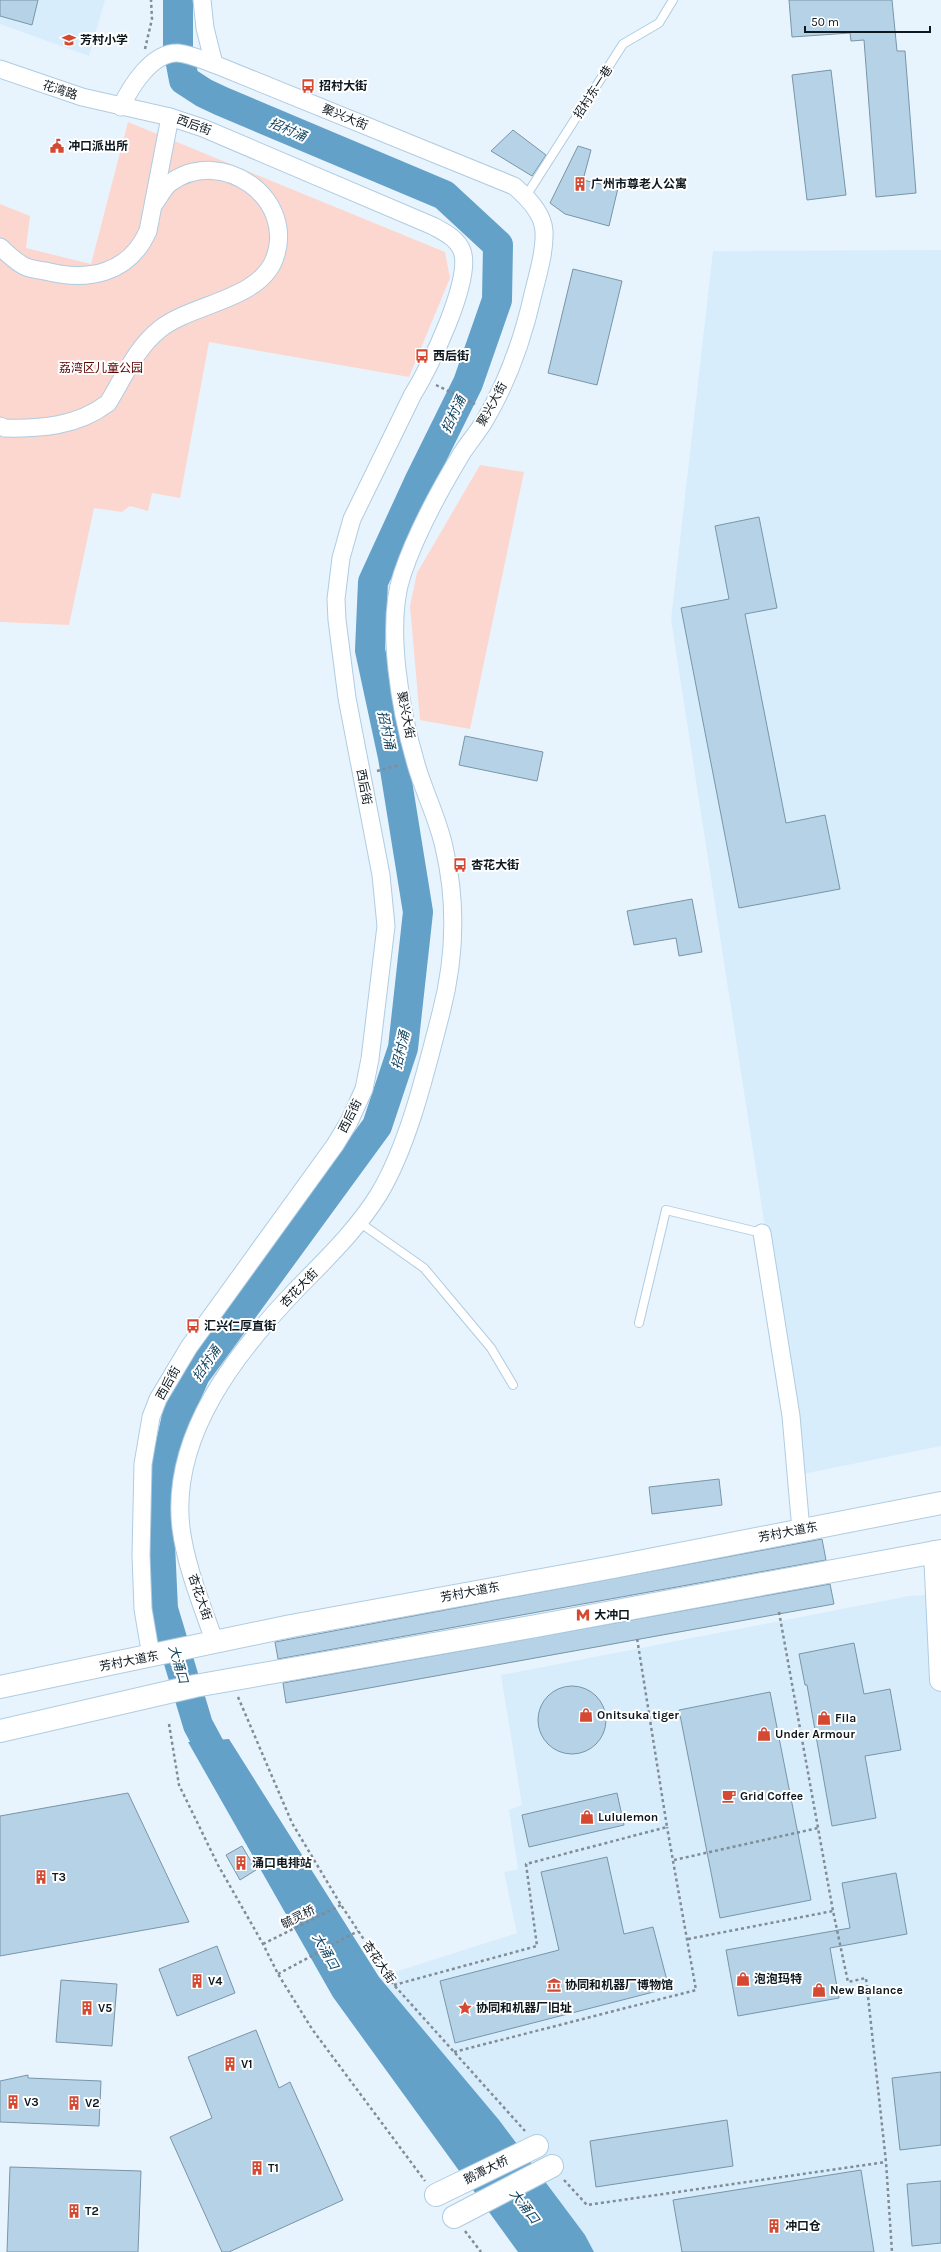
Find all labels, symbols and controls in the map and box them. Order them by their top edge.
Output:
scale bar [805,8,930,34]
text: 50 m [811,15,839,29]
school or university icon: 芳村小学 [61,32,77,48]
place label: 芳村小学 [80,33,128,47]
street label: 招村东一巷 [571,63,615,121]
street label: 花湾路 [41,78,79,102]
bus stop icon: 招村大街 [300,78,316,94]
place label: 招村大街 [319,79,367,93]
street label: 聚兴大街 [320,102,370,132]
street label: 西后街 [175,112,213,138]
water label: 招村涌 [267,115,311,145]
public building icon: 冲口派出所 [49,138,65,154]
place label: 冲口派出所 [68,139,128,153]
building icon: 广州市尊老人公寓 [572,176,588,192]
place label: 广州市尊老人公寓 [591,177,687,191]
bus stop icon: 西后街 [414,348,430,364]
place label: 西后街 [433,349,469,363]
park label: 荔湾区儿童公园 [59,361,143,375]
street label: 聚兴大街 [474,380,510,428]
water label: 招村涌 [438,392,469,435]
street label: 聚兴大街 [395,690,417,740]
water label: 招村涌 [375,709,398,753]
street label: 西后街 [354,768,374,806]
bus stop icon: 杏花大街 [452,857,468,873]
place label: 杏花大街 [471,858,519,872]
water label: 招村涌 [389,1027,413,1071]
street label: 西后街 [336,1097,364,1135]
street label: 杏花大街 [277,1266,321,1310]
bus stop icon: 汇兴仁厚直街 [185,1318,201,1334]
place label: 汇兴仁厚直街 [204,1319,276,1333]
water label: 招村涌 [189,1341,225,1384]
street label: 西后街 [153,1364,183,1402]
street label: 芳村大道东 [757,1519,819,1545]
street label: 杏花大街 [186,1572,214,1622]
street label: 芳村大道东 [439,1579,501,1605]
metro station icon: 大冲口 [575,1607,591,1623]
place label: 大冲口 [594,1608,630,1622]
water label: 大涌口 [166,1643,192,1686]
street label: 芳村大道东 [98,1648,160,1674]
shop icon: Onitsuka tiger [578,1707,594,1723]
place label: Onitsuka tiger [597,1708,679,1722]
shop icon: Fila [816,1710,832,1726]
place label: Fila [835,1711,856,1725]
shop icon: Under Armour [756,1726,772,1742]
place label: Under Armour [775,1727,855,1741]
cafe icon: Grid Coffee [721,1788,737,1804]
place label: Grid Coffee [740,1789,803,1803]
shop icon: Lululemon [579,1809,595,1825]
place label: Lululemon [598,1810,658,1824]
building icon: 涌口电排站 [233,1855,249,1871]
place label: 涌口电排站 [252,1856,312,1870]
building icon: T3 [33,1869,49,1885]
place label: T3 [52,1870,66,1884]
street label: 毓灵桥 [279,1903,317,1931]
water label: 大涌口 [309,1931,342,1973]
street label: 杏花大街 [360,1938,398,1986]
shop icon: 泡泡玛特 [735,1971,751,1987]
place label: 泡泡玛特 [754,1972,802,1986]
building icon: V4 [189,1973,205,1989]
place label: V4 [208,1974,222,1988]
museum icon: 协同和机器厂博物馆 [546,1977,562,1993]
place label: 协同和机器厂博物馆 [565,1978,673,1992]
shop icon: New Balance [811,1982,827,1998]
place label: New Balance [830,1983,903,1997]
building icon: V5 [79,2000,95,2016]
place icon: 协同和机器厂旧址 [457,2000,473,2016]
place label: V5 [98,2001,112,2015]
place label: 协同和机器厂旧址 [476,2001,572,2015]
building icon: V1 [222,2056,238,2072]
place label: V1 [241,2057,253,2071]
building icon: V3 [5,2094,21,2110]
place label: V3 [24,2095,39,2109]
building icon: V2 [66,2095,82,2111]
place label: V2 [85,2096,100,2110]
street label: 鹅潭大桥 [461,2153,511,2187]
building icon: T1 [249,2160,265,2176]
place label: T1 [268,2161,279,2175]
water label: 大涌口 [507,2186,543,2227]
building icon: T2 [66,2203,82,2219]
place label: T2 [85,2204,99,2218]
building icon: 冲口仓 [766,2218,782,2234]
place label: 冲口仓 [785,2219,821,2233]

